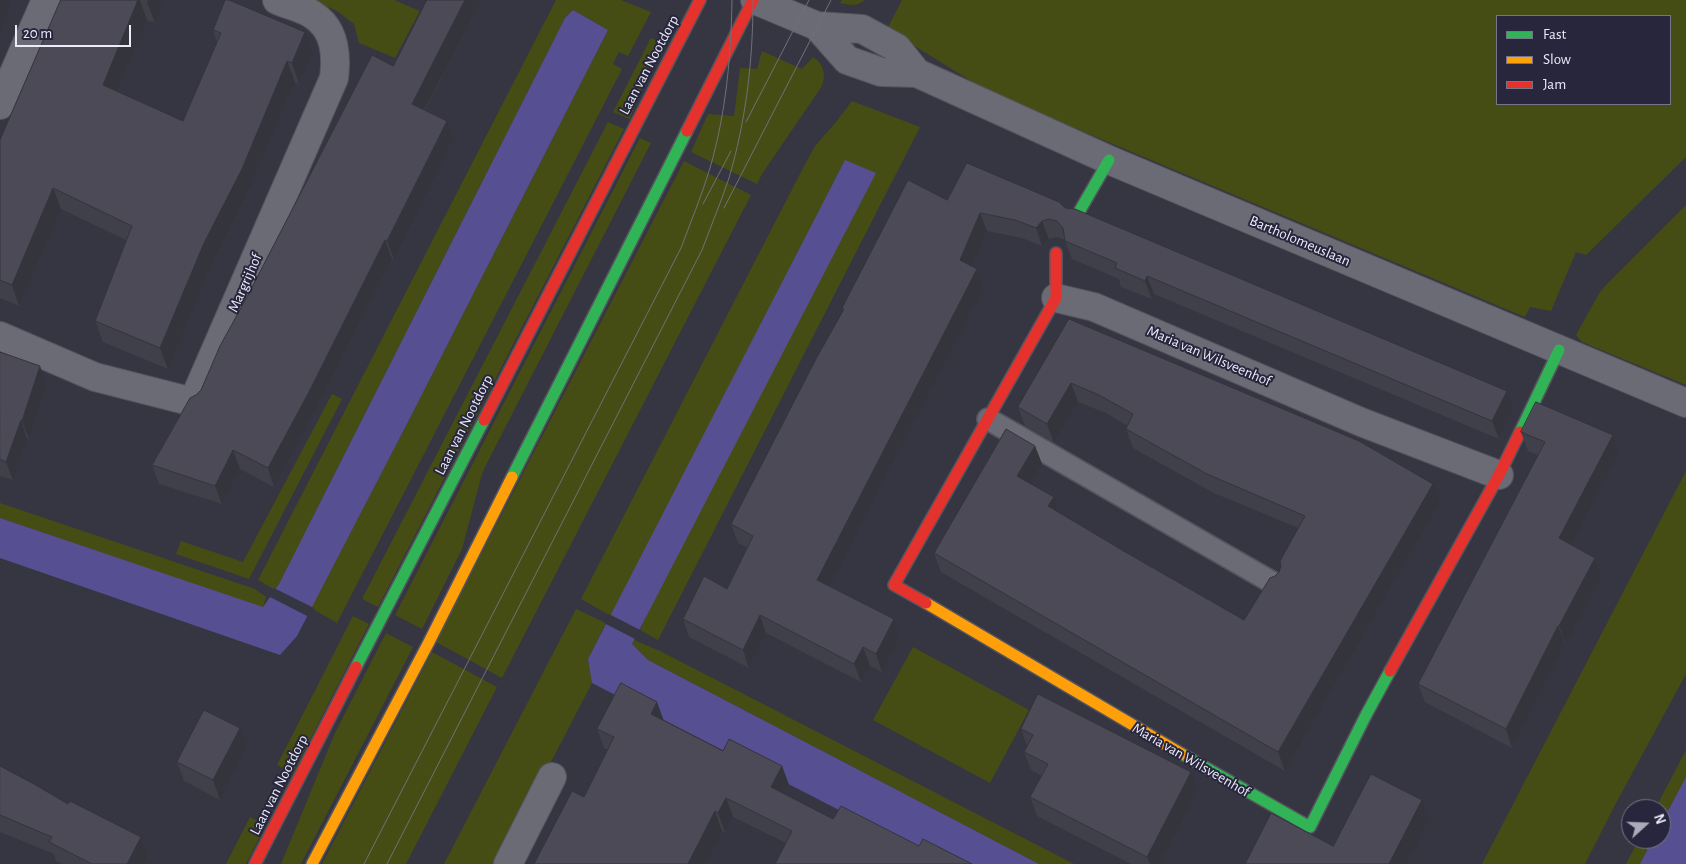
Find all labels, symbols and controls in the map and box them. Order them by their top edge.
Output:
street label: Laan van Nootdorp [615,12,683,118]
scale bar [18,15,134,47]
legend [1496,15,1671,105]
text: 20 m [23,26,52,41]
text: Fast [1543,27,1566,42]
text: Slow [1543,52,1571,67]
text: Jam [1543,77,1566,92]
street label: Bartholomeuslaan [1247,212,1353,270]
street label: Margrijhof [224,251,266,315]
street label: Maria van Wilsveenhof [1144,322,1274,390]
street label: Laan van Nootdorp [431,372,497,478]
street label: Maria van Wilsveenhof [1129,719,1253,801]
street label: Laan van Nootdorp [246,732,312,838]
north arrow [1621,799,1671,849]
text: N [1651,812,1667,826]

